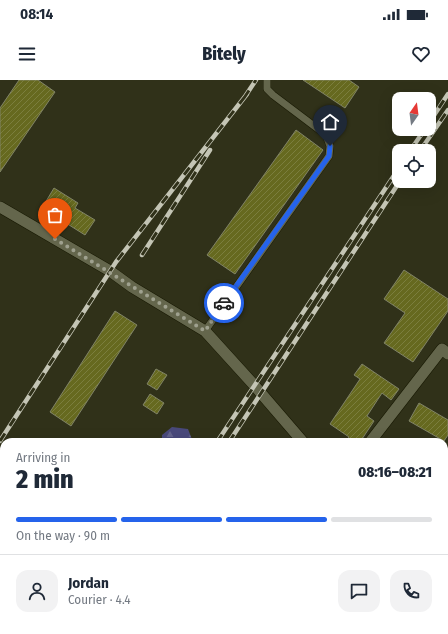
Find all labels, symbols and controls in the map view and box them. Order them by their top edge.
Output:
text: 08:14 [20,5,53,23]
icon: menu [16,43,38,65]
text: Bitely [202,43,246,65]
icon: heart [410,43,432,65]
north arrow [392,92,436,136]
map controls [392,92,436,188]
pin [313,105,347,146]
icon: home [319,111,341,133]
button: locate [392,144,436,188]
pin [38,198,72,239]
icon: bag [44,204,66,226]
courier [204,283,244,323]
icon: car [213,292,235,314]
text: Arriving in [16,450,70,465]
text: 08:16–08:21 [358,463,432,481]
text: 2 min [16,464,74,495]
text: On the way · 90 m [16,528,110,543]
button: person [16,570,58,612]
button: chat [338,570,380,612]
button: phone [390,570,432,612]
text: Jordan [68,574,109,592]
text: Courier · 4.4 [68,592,131,607]

